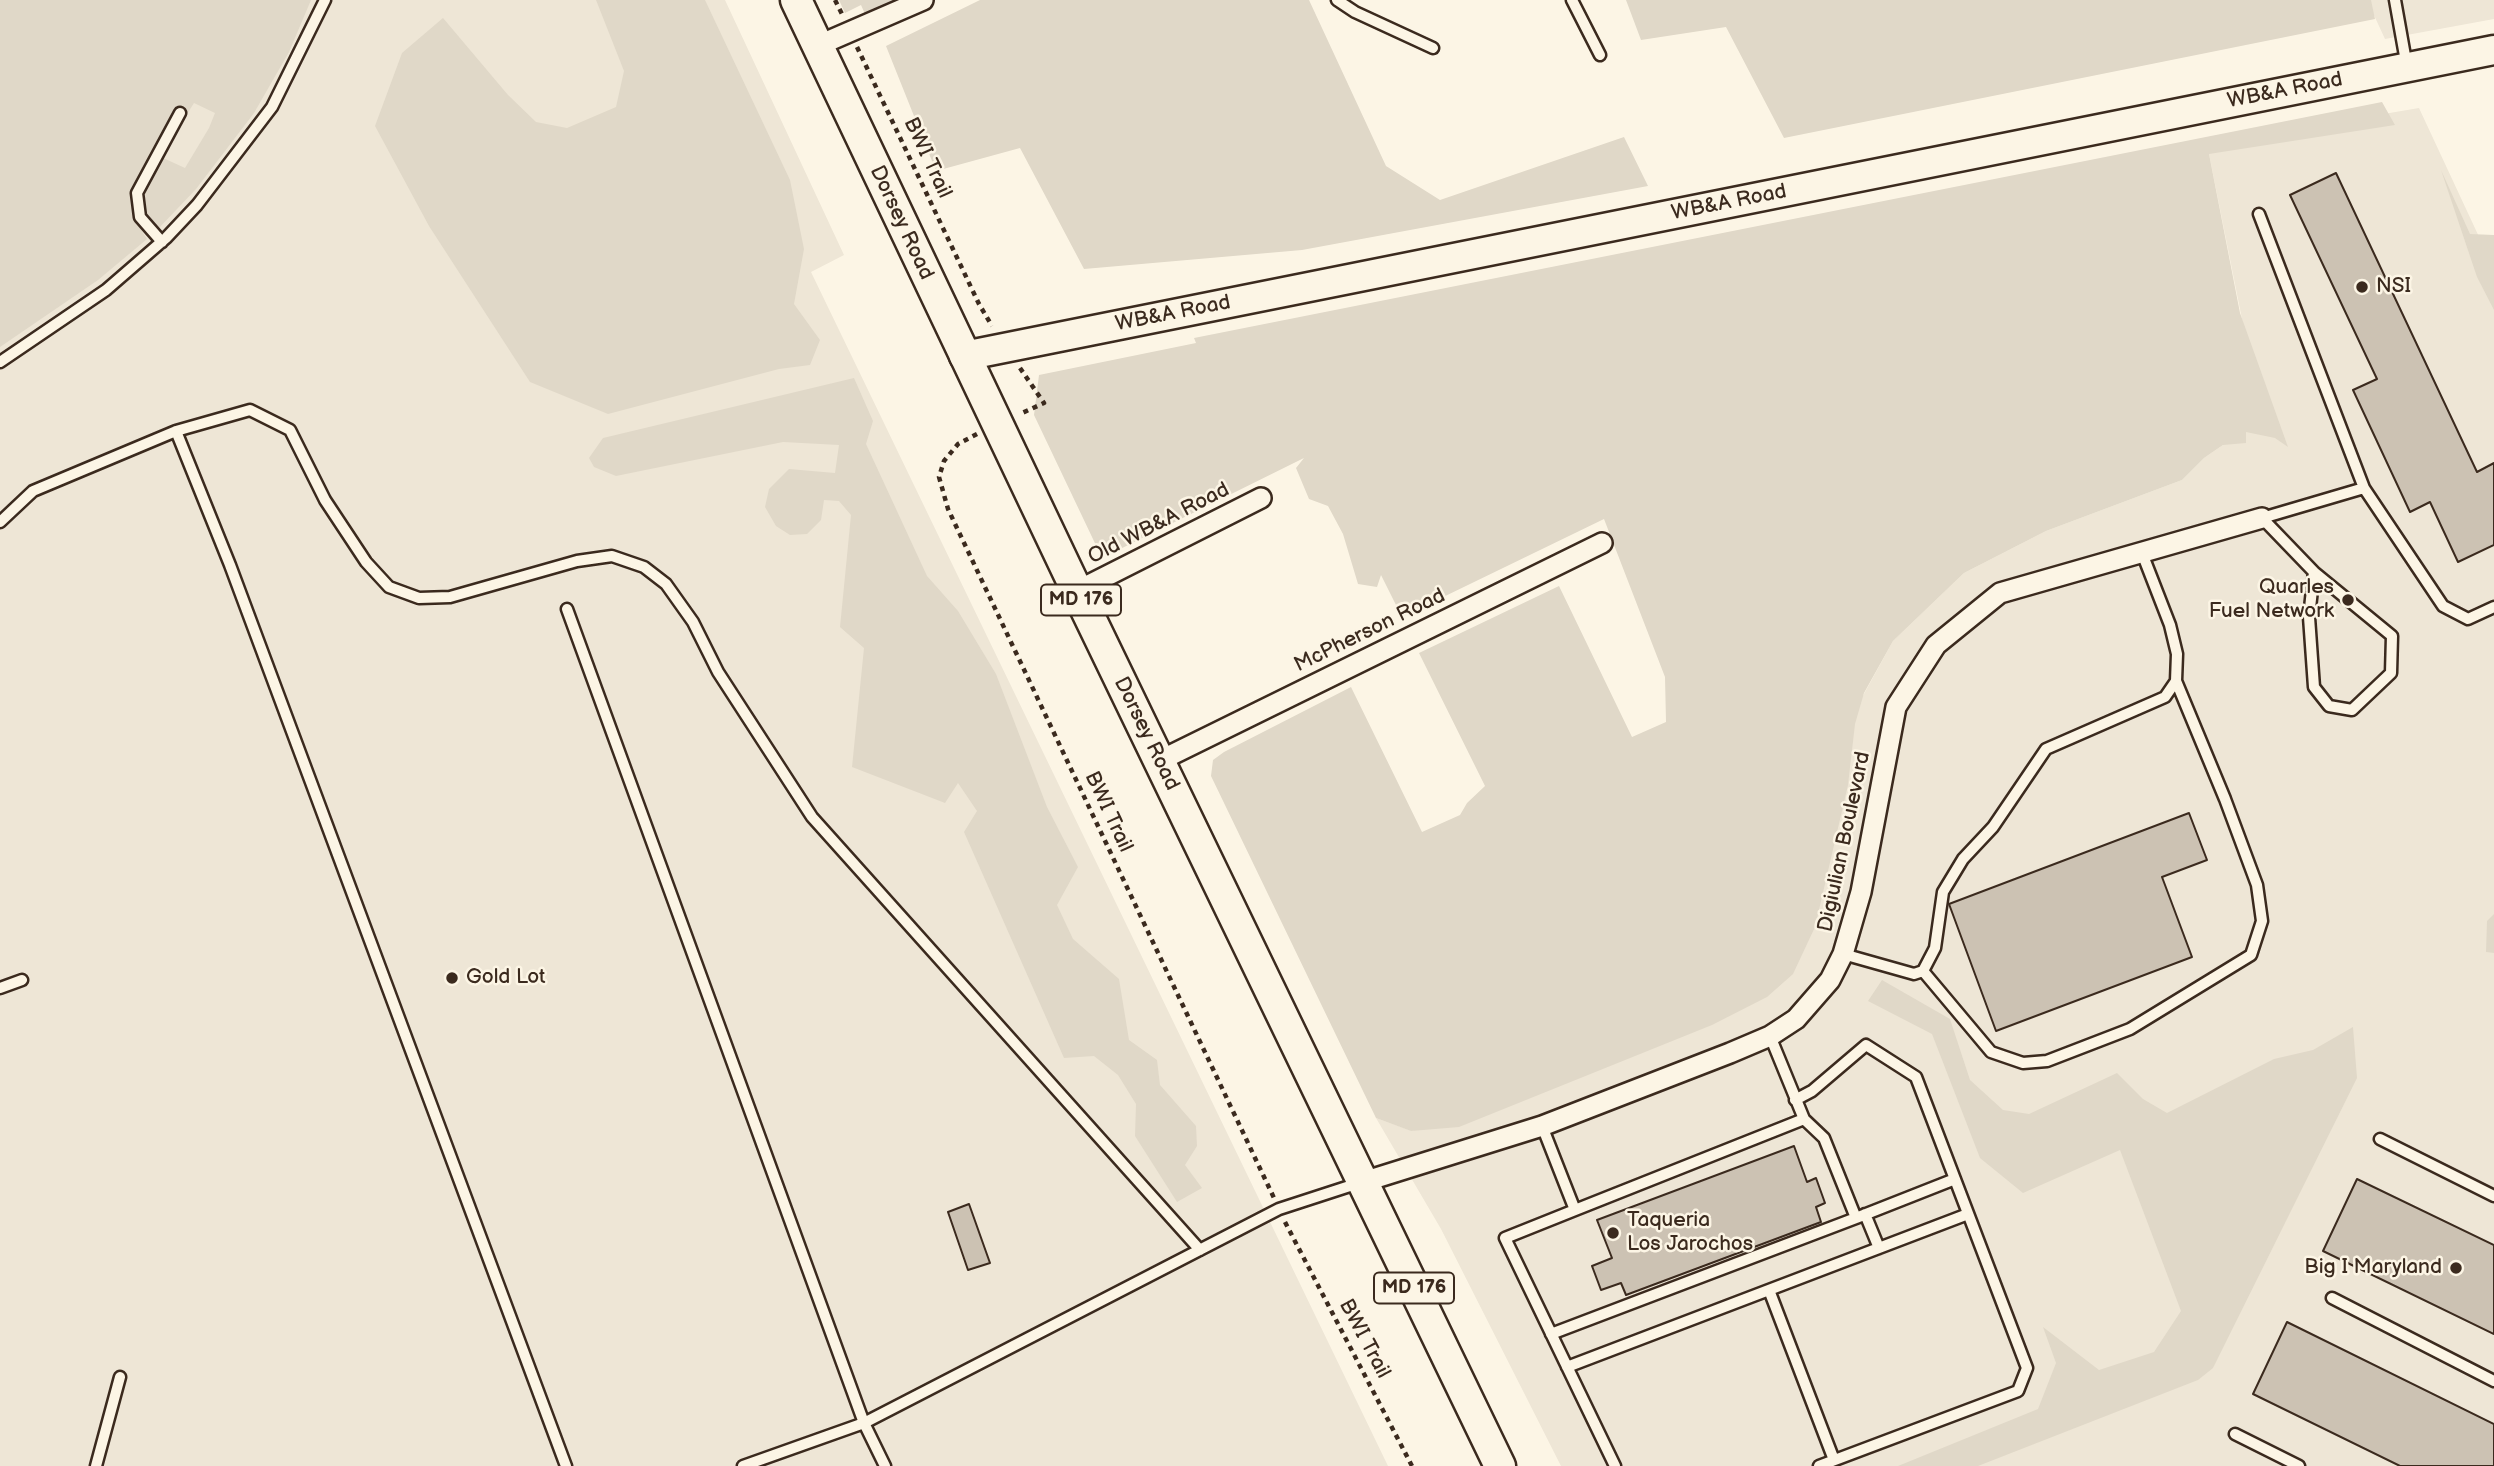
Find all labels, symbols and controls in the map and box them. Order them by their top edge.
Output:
street label: WB&A Road [2225,67,2345,115]
street label: BWI Trail [897,114,957,202]
street label: Dorsey Road [864,162,938,284]
street label: WB&A Road [1669,179,1789,227]
place label: NSI [2376,274,2411,300]
marker: NSI [2354,279,2370,295]
street label: WB&A Road [1113,290,1233,338]
street label: Old WB&A Road [1084,478,1234,570]
place label: Quarles Fuel Network [2209,575,2334,625]
road number: MD 176 [1041,584,1121,615]
street label: McPherson Road [1290,584,1450,678]
marker: Quarles Fuel Network [2340,592,2356,608]
street label: Dorsey Road [1108,673,1184,795]
street label: Digiulian Boulevard [1814,750,1876,934]
street label: BWI Trail [1078,768,1138,856]
place label: Gold Lot [466,965,545,991]
marker: Gold Lot [444,970,460,986]
place label: Taqueria Los Jarochos [1627,1208,1753,1258]
marker: Taqueria Los Jarochos [1605,1225,1621,1241]
place label: Big I Maryland [2304,1255,2442,1281]
marker: Big I Maryland [2448,1260,2464,1276]
road number: MD 176 [1374,1272,1454,1304]
street label: BWI Trail [1333,1295,1395,1383]

